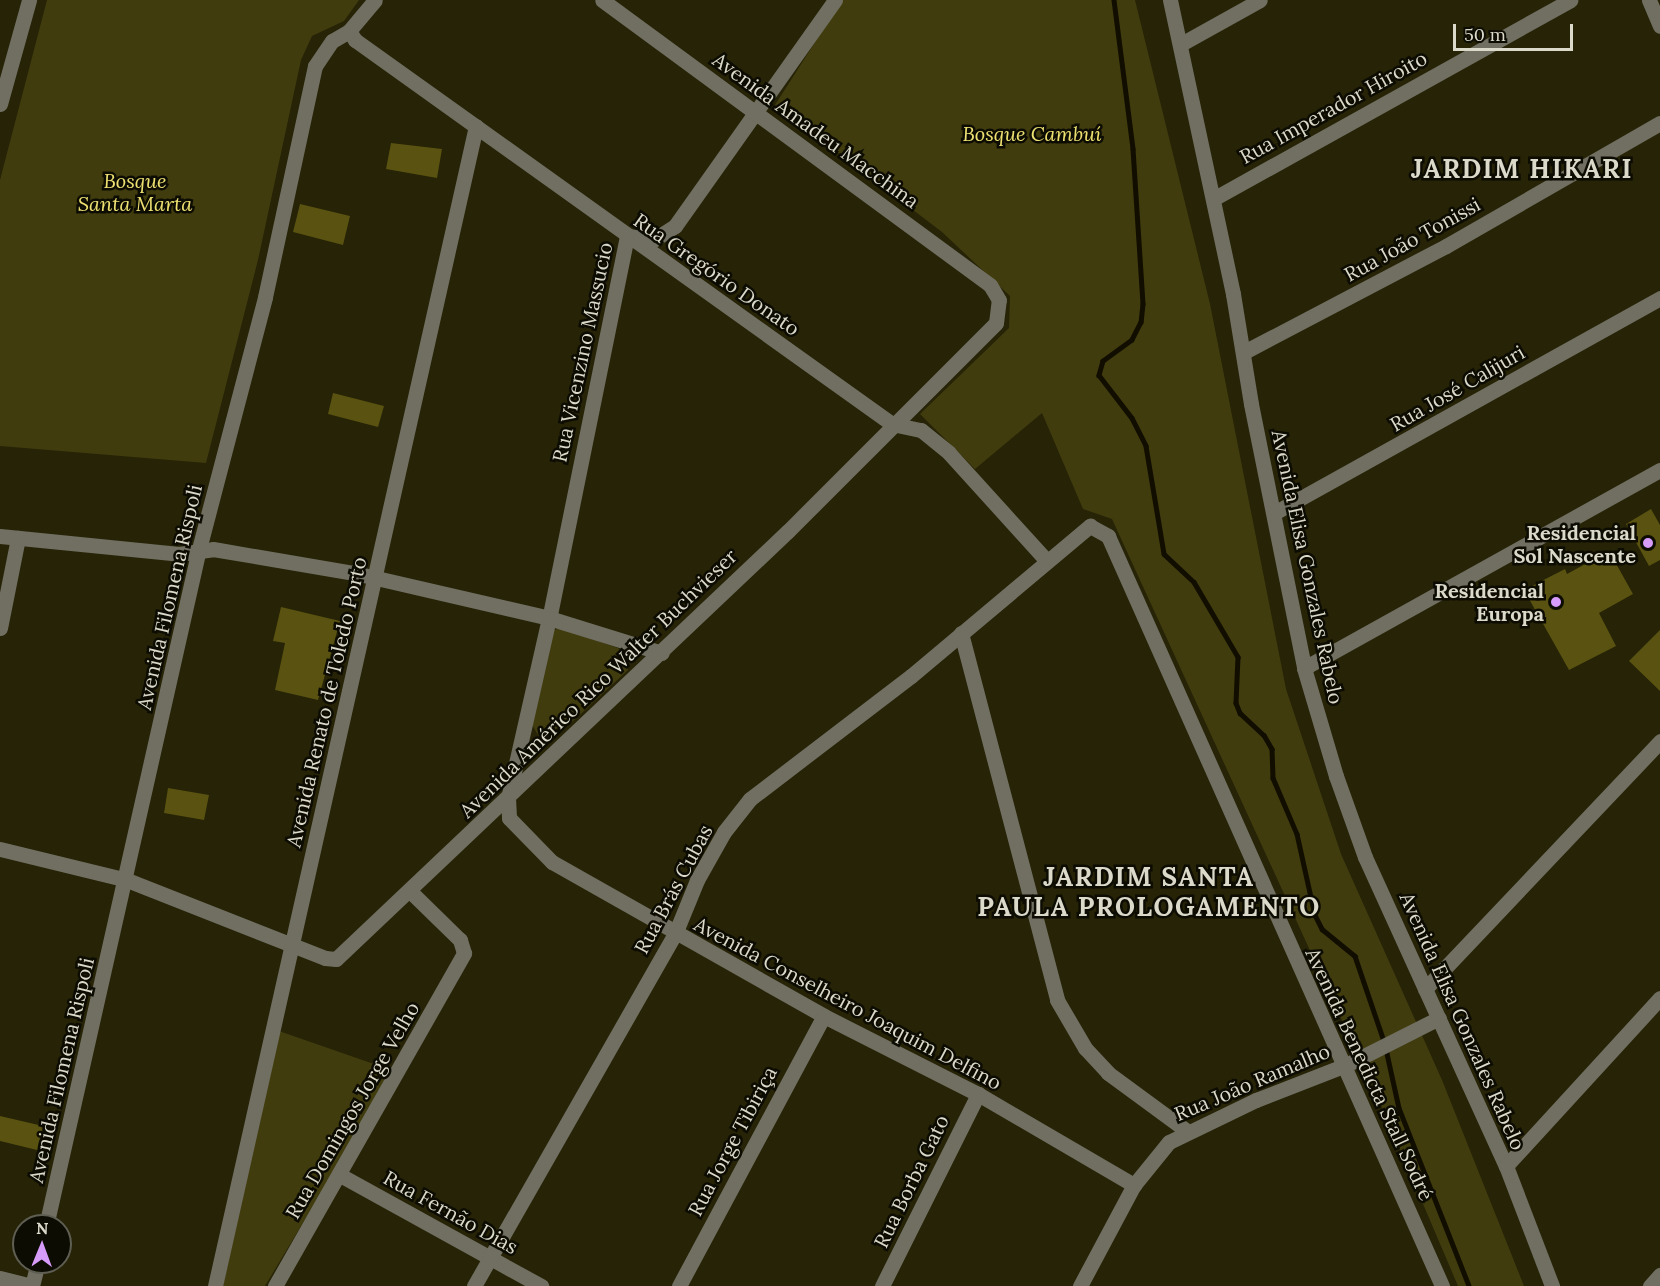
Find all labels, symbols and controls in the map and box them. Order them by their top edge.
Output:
scale bar [1456,12,1576,50]
text: 50 m [1464,23,1506,46]
street label: Rua Imperador Hiroito [1235,46,1431,168]
street label: Avenida Amadeu Macchina [708,47,924,213]
park label: Bosque Cambuí [962,121,1102,145]
district label: JARDIM HIKARI [1411,153,1633,185]
park label: Bosque Santa Marta [78,169,192,216]
street label: Rua João Tonissi [1340,192,1484,286]
street label: Rua Gregório Donato [629,208,805,340]
street label: Rua Vicenzino Massucio [547,240,617,464]
street label: Rua José Calijuri [1385,340,1529,436]
street label: Avenida Elisa Gonzales Rabelo [1267,428,1349,706]
street label: Avenida Filomena Rispoli [131,482,207,712]
place label: Residencial Sol Nascente [1513,520,1636,567]
marker: Residencial Sol Nascente [1641,536,1655,550]
street label: Avenida Américo Rico Walter Buchvieser [454,544,742,822]
street label: Avenida Renato de Toledo Porto [281,555,371,849]
place label: Residencial Europa [1435,578,1544,625]
marker: Residencial Europa [1549,595,1563,609]
street label: Rua Brás Cubas [629,820,717,958]
district label: JARDIM SANTA PAULA PROLOGAMENTO [977,861,1321,922]
street label: Avenida Elisa Gonzales Rabelo [1395,888,1531,1154]
street label: Avenida Conselheiro Joaquim Delfino [690,912,1006,1094]
street label: Avenida Benedicta Stall Sodré [1301,944,1439,1204]
street label: Avenida Filomena Rispoli [23,955,99,1185]
street label: Rua Domingos Jorge Velho [280,997,424,1223]
street label: Rua João Ramalho [1171,1038,1333,1126]
street label: Rua Jorge Tibiriça [683,1062,781,1220]
street label: Rua Borba Gato [868,1111,954,1251]
street label: Rua Fernão Dias [380,1165,522,1259]
north arrow [12,1214,72,1274]
text: N [36,1218,49,1238]

